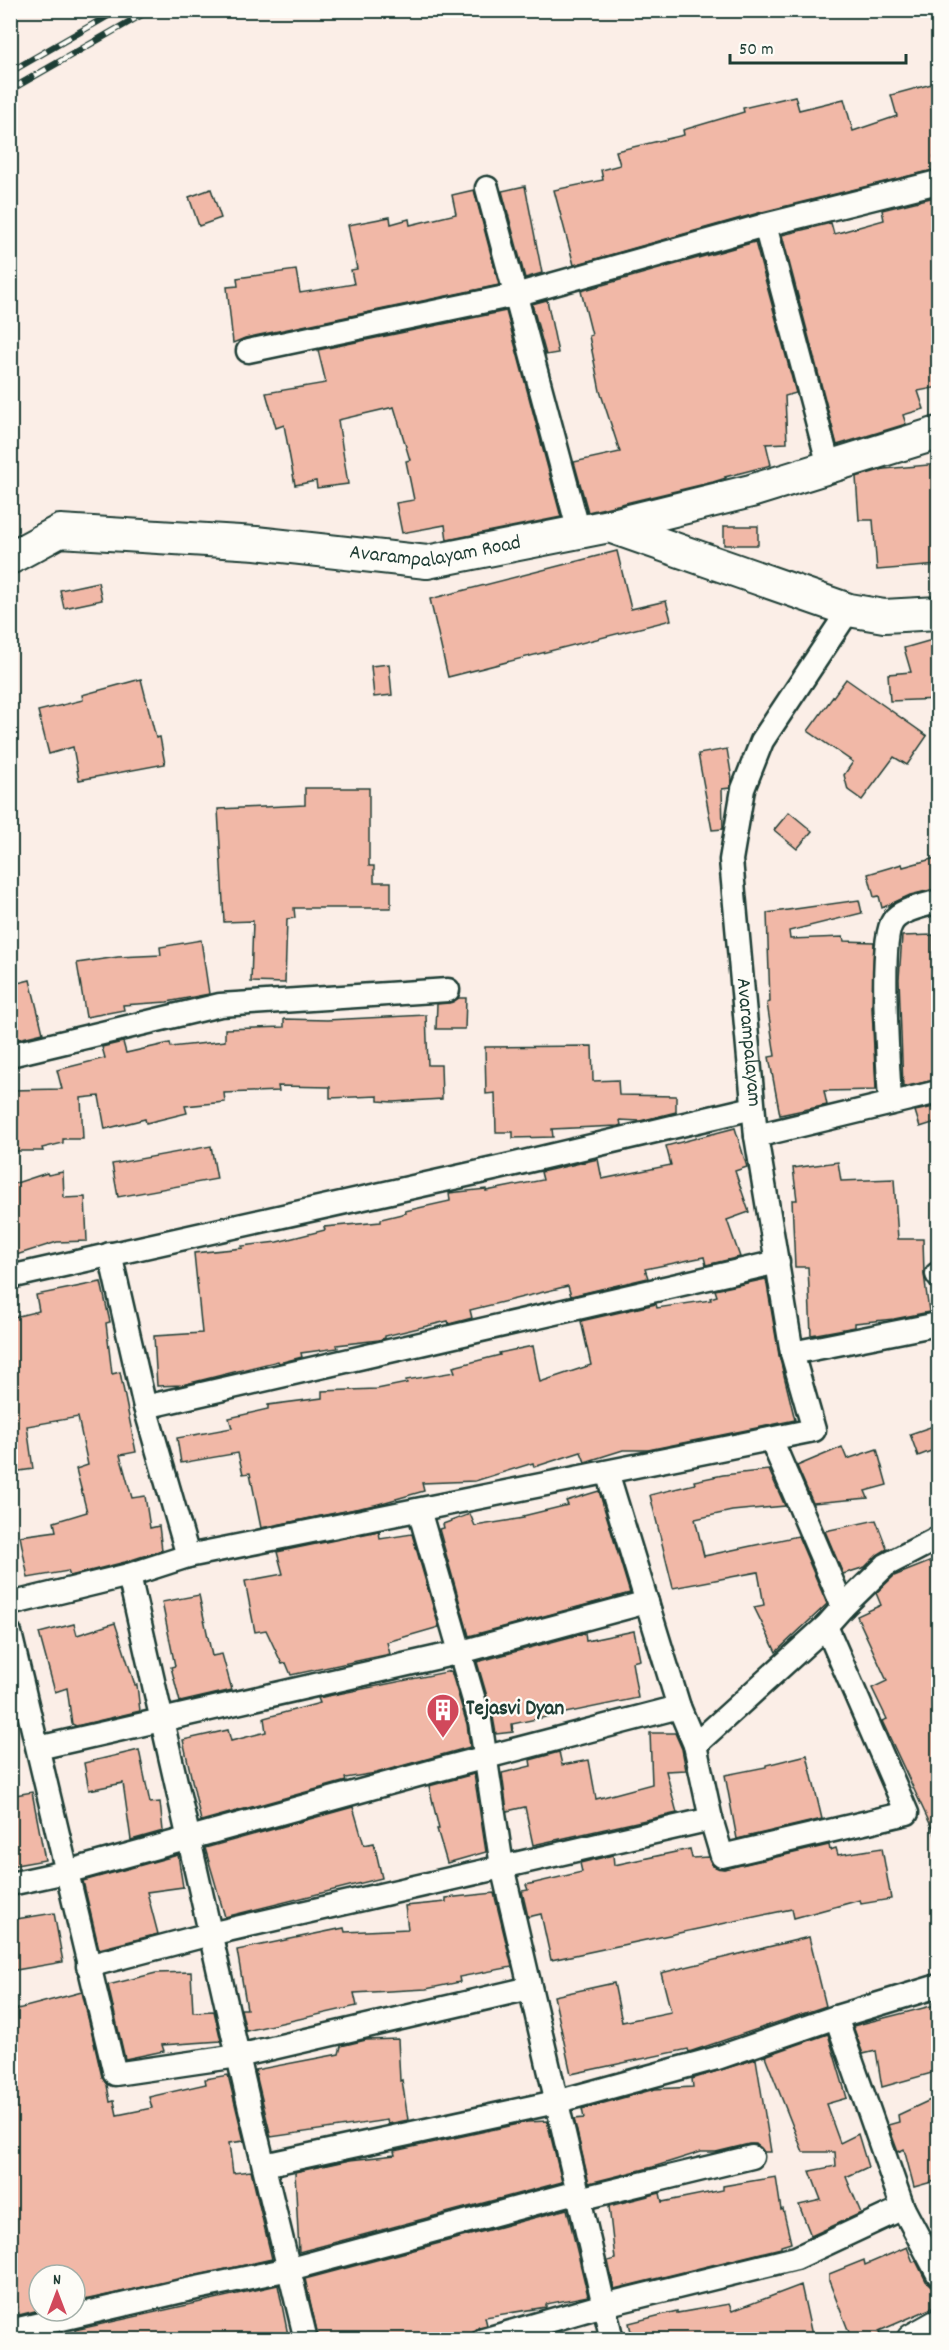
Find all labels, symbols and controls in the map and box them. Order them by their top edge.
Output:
scale bar [730,27,906,65]
text: 50 m [739,38,774,63]
street label: Avarampalayam Road [348,529,524,577]
street label: Avarampalayam [727,977,768,1108]
building icon: Tejasvi Dyan [425,1692,461,1739]
place label: Tejasvi Dyan [466,1695,564,1725]
north arrow [27,2263,87,2323]
text: N [53,2269,61,2292]

